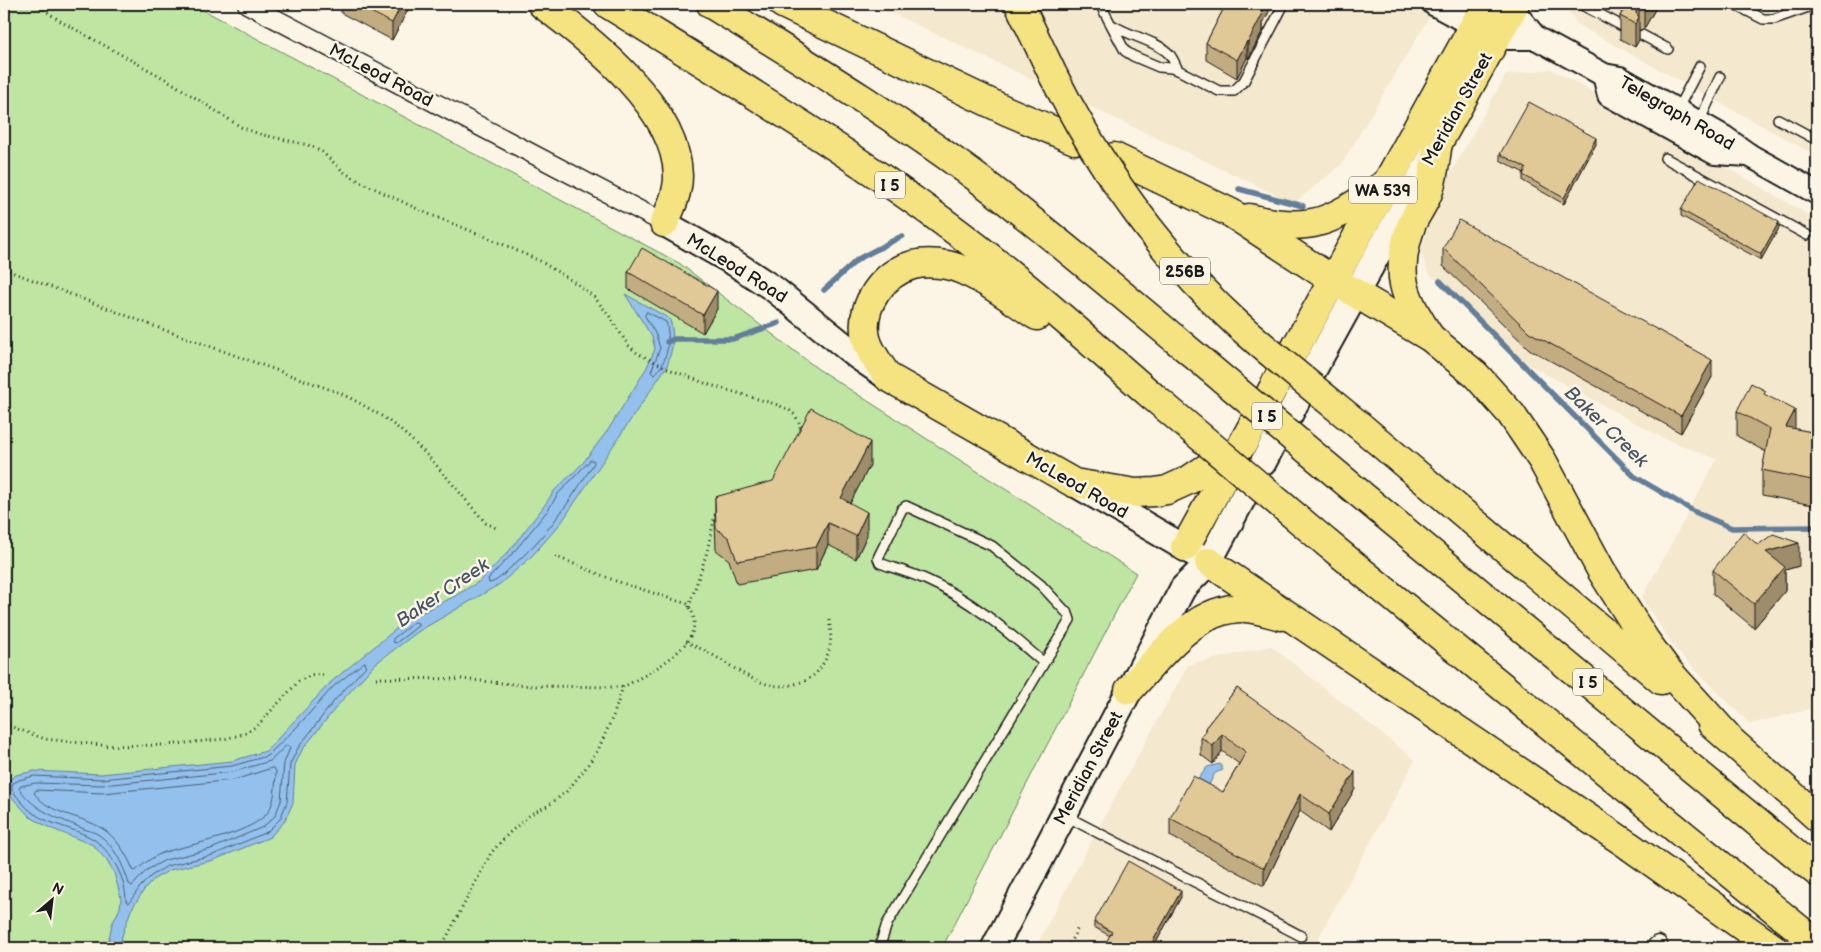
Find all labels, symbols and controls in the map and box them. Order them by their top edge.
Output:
street label: McLeod Road [325,39,436,112]
street label: Meridian Street [1418,49,1497,169]
street label: Telegraph Road [1615,72,1738,155]
road number: I 5 [875,172,905,198]
road number: WA 539 [1349,176,1417,204]
street label: McLeod Road [683,229,791,308]
road number: 256B [1160,258,1210,284]
water label: Baker Creek [1559,382,1653,473]
road number: I 5 [1252,402,1282,430]
street label: McLeod Road [1022,448,1132,523]
water label: Baker Creek [392,553,494,633]
road number: I 5 [1573,669,1603,696]
street label: Meridian Street [1050,707,1127,829]
north arrow [28,874,78,924]
text: N [49,879,67,899]

